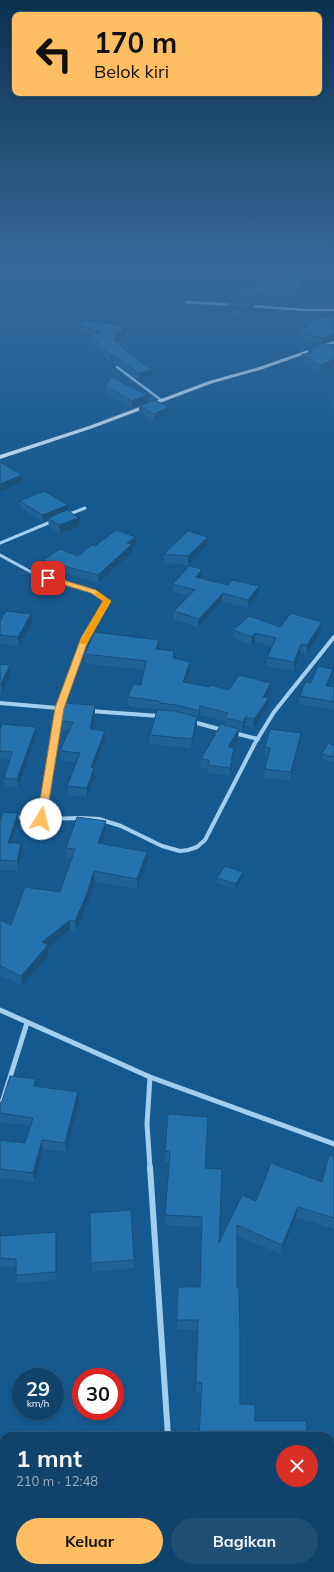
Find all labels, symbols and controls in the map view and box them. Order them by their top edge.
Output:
text: 170 m [94,25,177,60]
icon: left [28,28,80,80]
text: Belok kiri [94,60,169,83]
pin [31,561,65,595]
icon: arrive [37,567,59,589]
position arrow [20,798,62,840]
speed limit sign: 30 [72,1368,124,1420]
text: 29 [26,1376,50,1401]
text: km/h [27,1397,49,1410]
text: 1 mnt [16,1443,82,1473]
button: close [276,1445,318,1487]
text: 210 m · 12:48 [16,1473,98,1489]
button: Keluar [16,1518,163,1564]
button: Bagikan [171,1518,318,1564]

